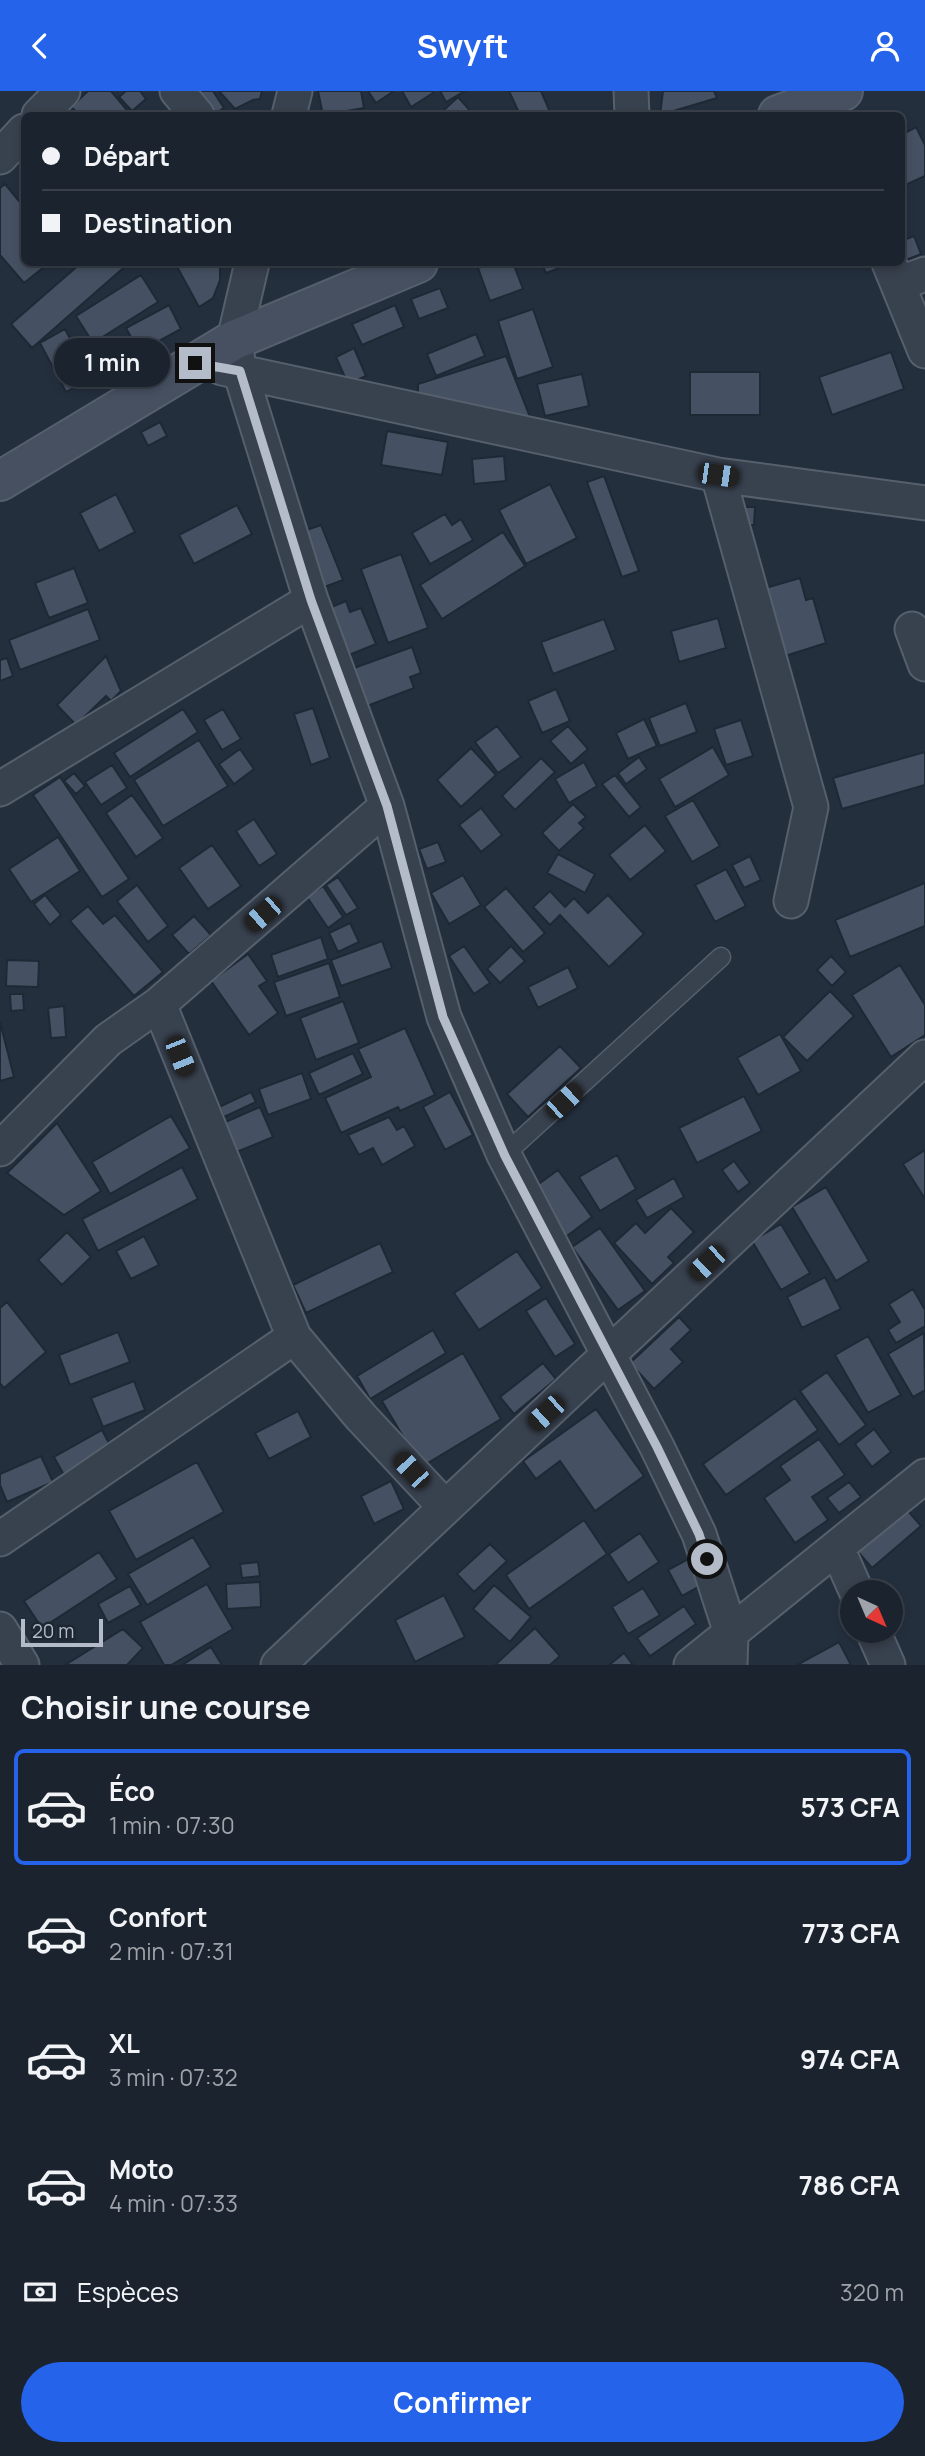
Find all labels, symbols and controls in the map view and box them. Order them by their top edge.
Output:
text: Swyft [417,24,508,68]
icon: back [21,27,59,65]
icon: person [866,27,904,65]
text: Départ [84,138,170,174]
text: Destination [84,205,233,241]
callout: 1 min [55,338,170,387]
text: 1 min [84,346,140,378]
route end [179,347,211,379]
car [696,462,741,488]
car [241,892,286,936]
car [163,1033,198,1079]
car [542,1079,587,1123]
car [685,1241,730,1285]
car [524,1391,569,1435]
car [389,1447,434,1493]
route start [691,1543,723,1575]
north arrow [840,1580,903,1643]
map controls [840,1580,903,1643]
scale bar [21,1616,103,1648]
text: 20 m [32,1618,74,1644]
text: Choisir une course [21,1685,311,1729]
text: Éco [109,1773,155,1809]
icon: car [25,1776,88,1839]
text: 573 CFA [801,1789,900,1825]
text: 1 min · 07:30 [109,1809,235,1841]
text: Confort [109,1899,208,1935]
icon: car [25,1902,88,1965]
text: 773 CFA [802,1915,900,1951]
text: 2 min · 07:31 [109,1935,234,1967]
text: XL [109,2025,140,2061]
icon: car [25,2028,88,2091]
text: 974 CFA [800,2041,900,2077]
text: 3 min · 07:32 [109,2061,238,2093]
text: Moto [109,2151,174,2187]
icon: car [25,2154,88,2217]
text: 786 CFA [799,2167,900,2203]
text: 4 min · 07:33 [109,2187,238,2219]
icon: cash [21,2273,59,2311]
text: Espèces [77,2274,179,2310]
text: 320 m [840,2276,904,2308]
button: Confirmer [21,2362,904,2442]

